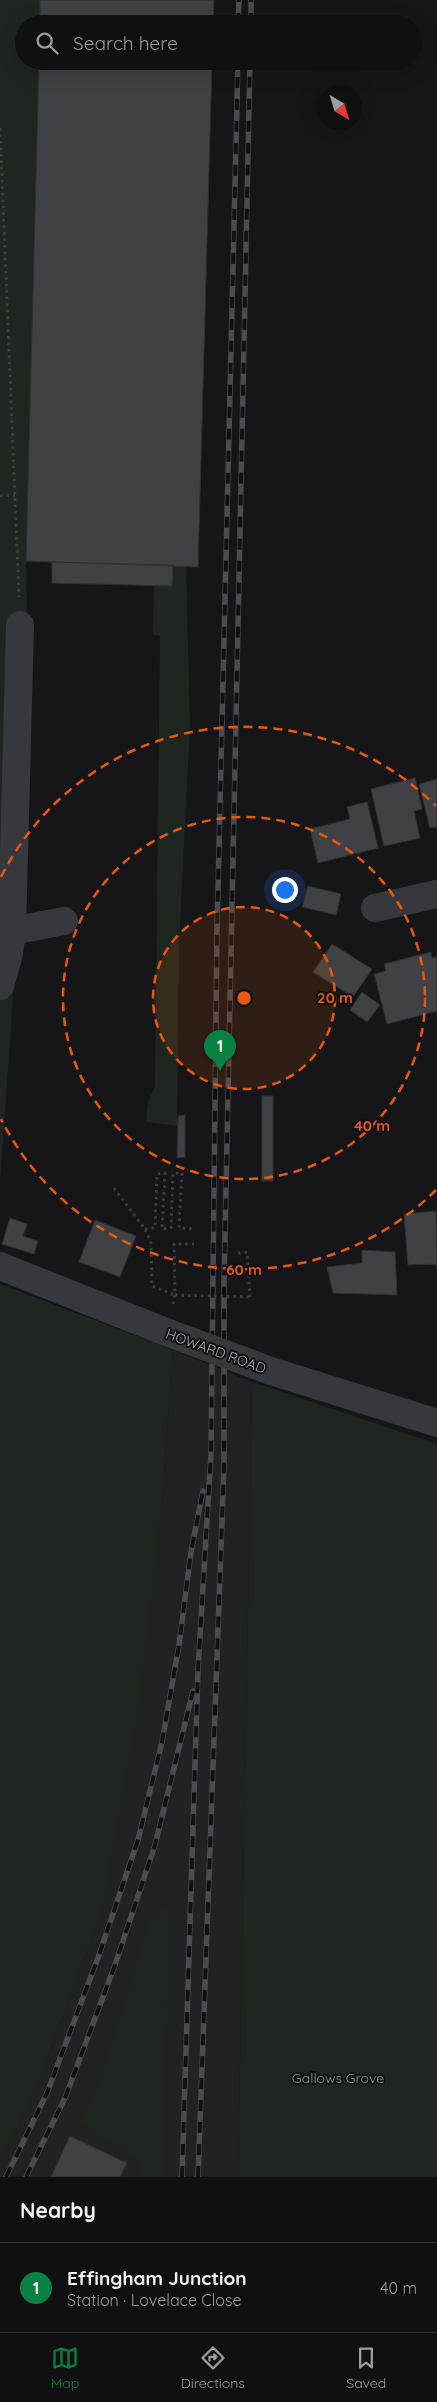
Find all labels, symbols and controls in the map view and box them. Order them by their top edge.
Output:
search box [15,15,422,70]
icon: search [33,29,61,57]
text: Search here [73,31,178,55]
north arrow [317,85,362,130]
your location [272,877,298,903]
text: 20 m [317,988,353,1007]
centre of rings [235,989,253,1007]
pin: 1 [204,1030,236,1071]
text: 40 m [354,1116,390,1135]
text: 60 m [226,1260,262,1279]
street label: HOWARD ROAD [163,1325,269,1377]
park label: Gallows Grove [292,2069,384,2087]
text: Nearby [20,2197,96,2223]
text: Effingham Junction [67,2266,247,2290]
text: 1 [33,2278,39,2298]
text: 40 m [380,2278,417,2298]
text: Station · Lovelace Close [67,2290,242,2310]
tab: Map [51,2344,79,2392]
tab: Directions [181,2344,245,2392]
tab: Saved [346,2344,386,2392]

